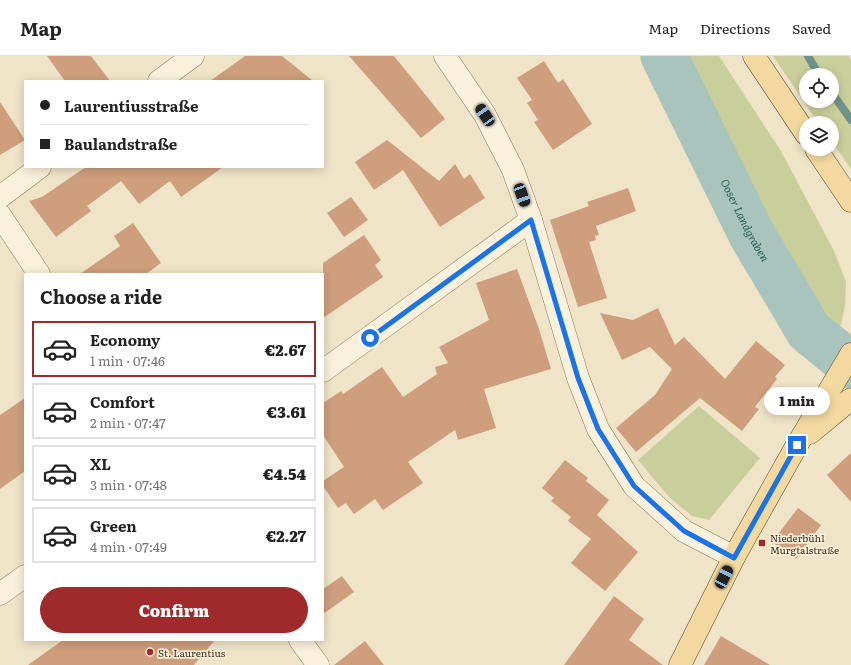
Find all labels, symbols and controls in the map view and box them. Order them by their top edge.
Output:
text: Map [20,14,62,42]
text: Map [648,18,678,38]
text: Directions [700,18,770,38]
text: Saved [792,18,831,38]
map controls [799,68,839,156]
button: locate [799,68,839,108]
text: Laurentiusstraße [64,94,198,117]
car [473,102,497,128]
button: layers [799,116,839,156]
text: Baulandstraße [64,132,177,155]
water label: Ooser Landgraben [717,176,774,264]
car [512,182,532,208]
text: Choose a ride [40,283,162,310]
text: Economy [90,328,160,351]
route start [361,329,379,347]
icon: car [42,331,78,367]
text: €2.67 [265,338,306,361]
text: 1 min · 07:46 [90,351,165,370]
callout: 1 min [764,387,830,415]
text: Comfort [90,390,155,413]
text: 1 min [779,391,815,410]
icon: car [42,393,78,429]
text: €3.61 [267,400,306,423]
text: 2 min · 07:47 [90,413,165,432]
route end [788,436,806,454]
text: XL [90,452,111,475]
icon: car [42,455,78,491]
text: €4.54 [263,462,306,485]
text: 3 min · 07:48 [90,475,167,494]
text: Green [90,514,137,537]
icon: car [42,517,78,553]
text: €2.27 [266,524,306,547]
place label: Niederbühl Murgtalstraße [770,530,839,557]
text: 4 min · 07:49 [90,537,167,556]
marker: Niederbühl Murgtalstraße [757,538,767,548]
car [713,564,735,590]
button: Confirm [40,587,308,633]
place label: St. Laurentius [158,645,226,660]
marker: St. Laurentius [145,647,155,657]

